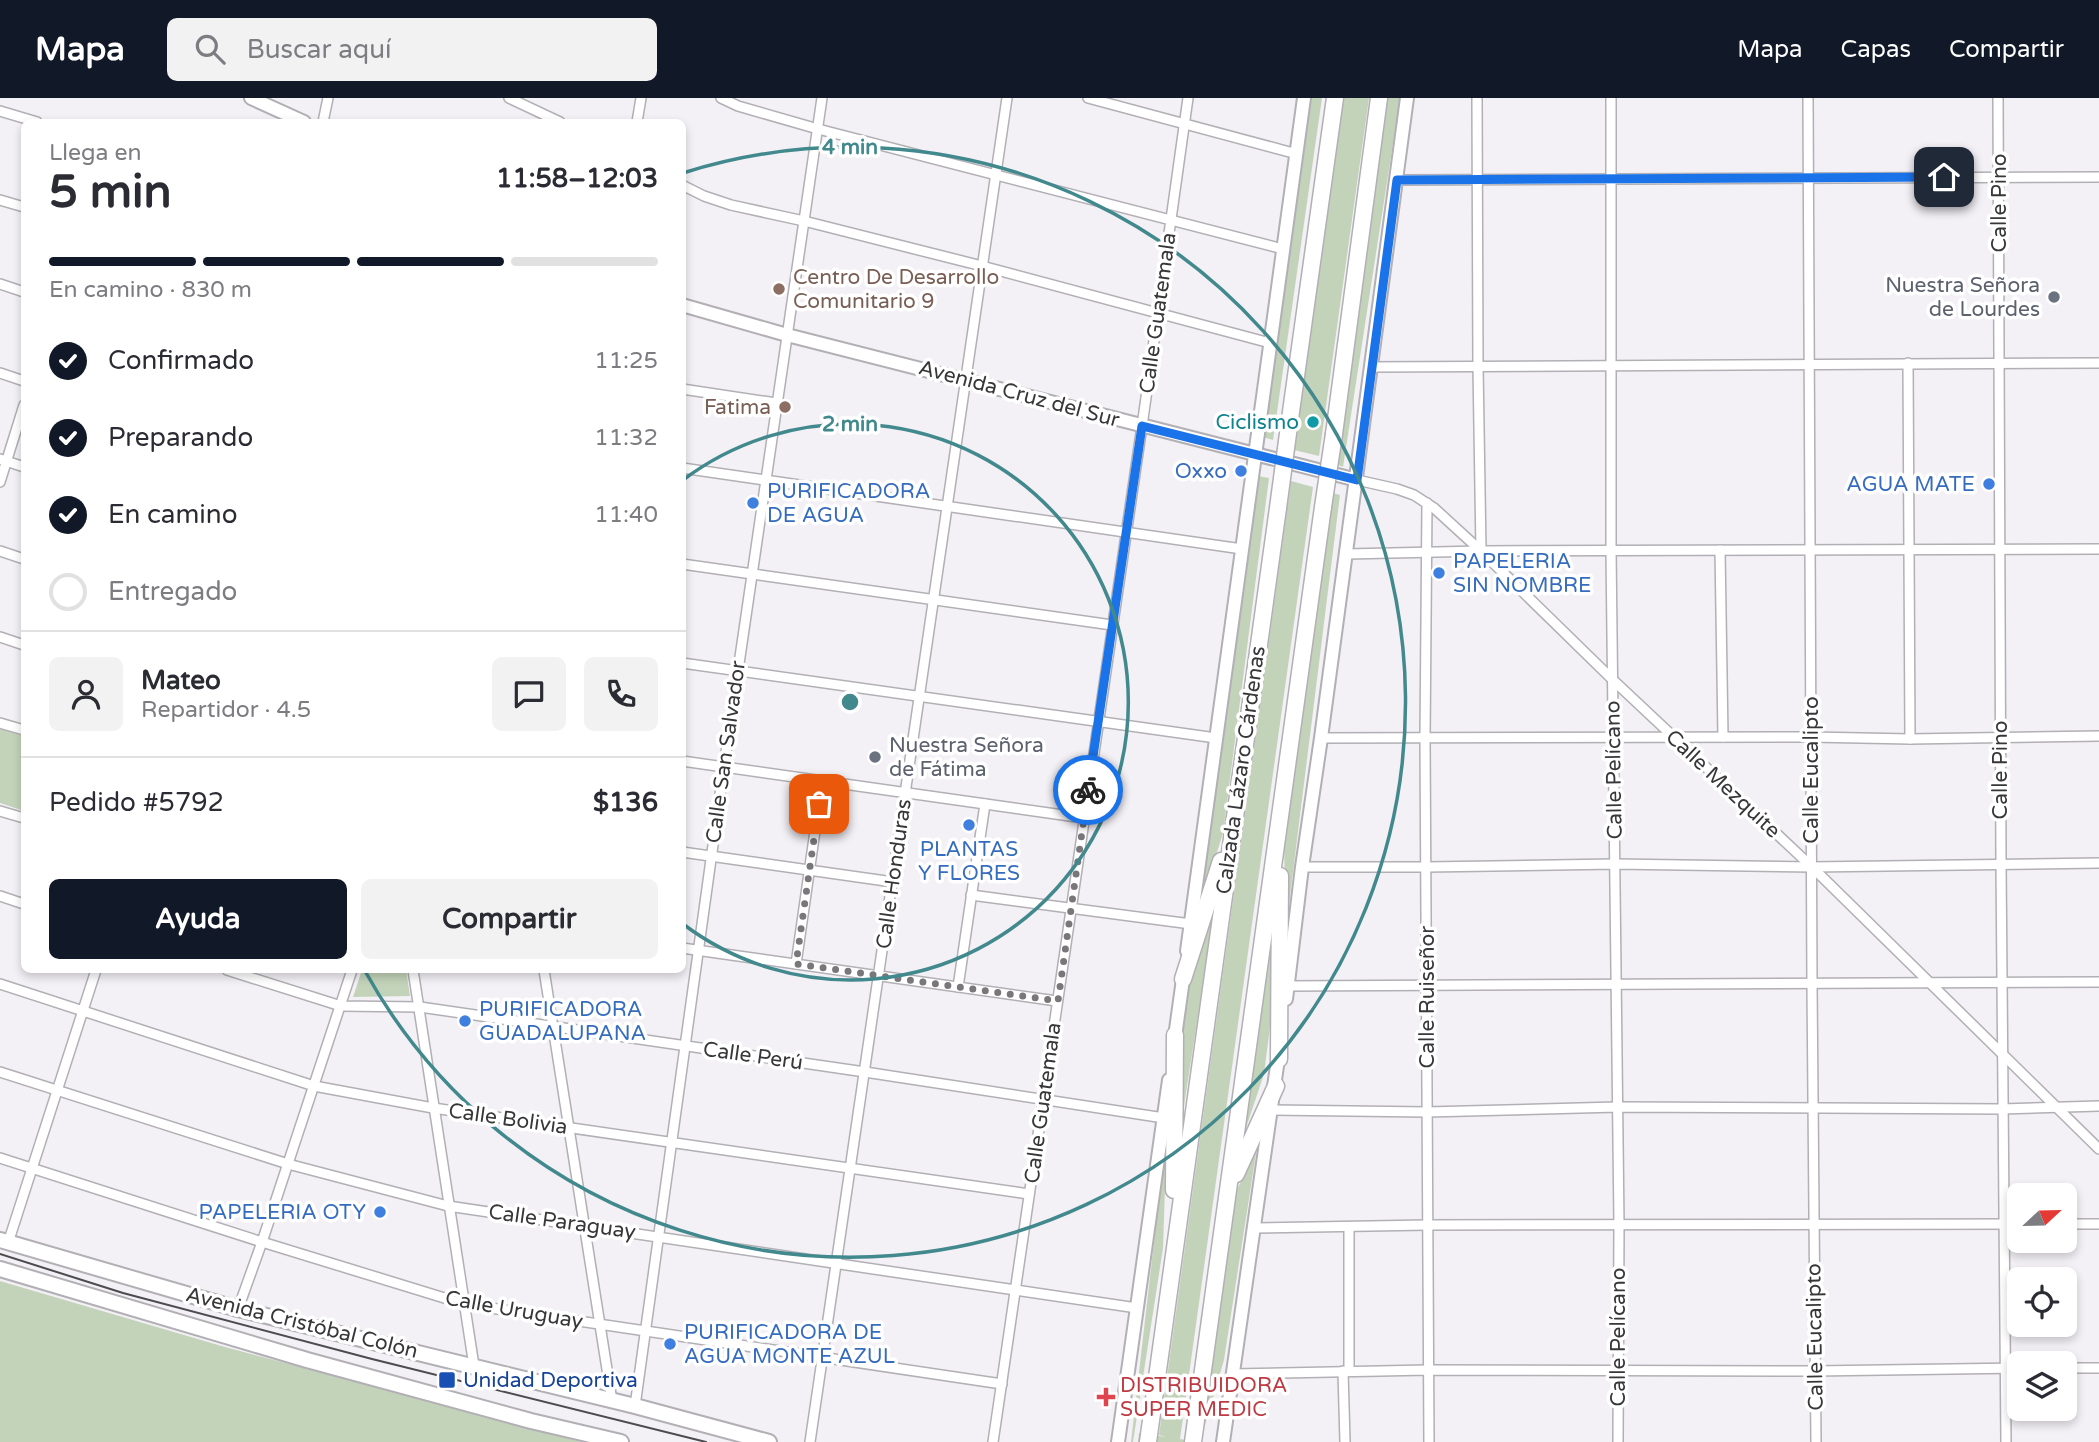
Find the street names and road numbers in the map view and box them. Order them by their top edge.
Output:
street label: Calle Pino [1987,154,2012,252]
street label: Calle Guatemala [1134,231,1182,395]
street label: Avenida Cruz del Sur [916,355,1122,433]
street label: Calzada Lázaro Cárdenas [1211,644,1271,896]
street label: Calle San Salvador [701,659,751,845]
street label: Calle Eucalipto [1799,696,1824,844]
street label: Calle Pelícano [1600,700,1628,840]
street label: Calle Pino [1988,721,2013,819]
street label: Calle Mezquite [1661,725,1786,844]
street label: Calle Honduras [871,797,917,951]
street label: Calle Ruiseñor [1415,926,1440,1068]
street label: Calle Guatemala [1019,1021,1067,1185]
street label: Calle Perú [701,1037,805,1075]
street label: Calle Bolivia [447,1098,569,1140]
street label: Calle Paraguay [487,1199,637,1245]
street label: Calle Eucalipto [1801,1263,1829,1411]
street label: Calle Pelícano [1606,1268,1631,1406]
street label: Avenida Cristóbal Colón [183,1282,421,1364]
street label: Calle Uruguay [443,1286,585,1334]

